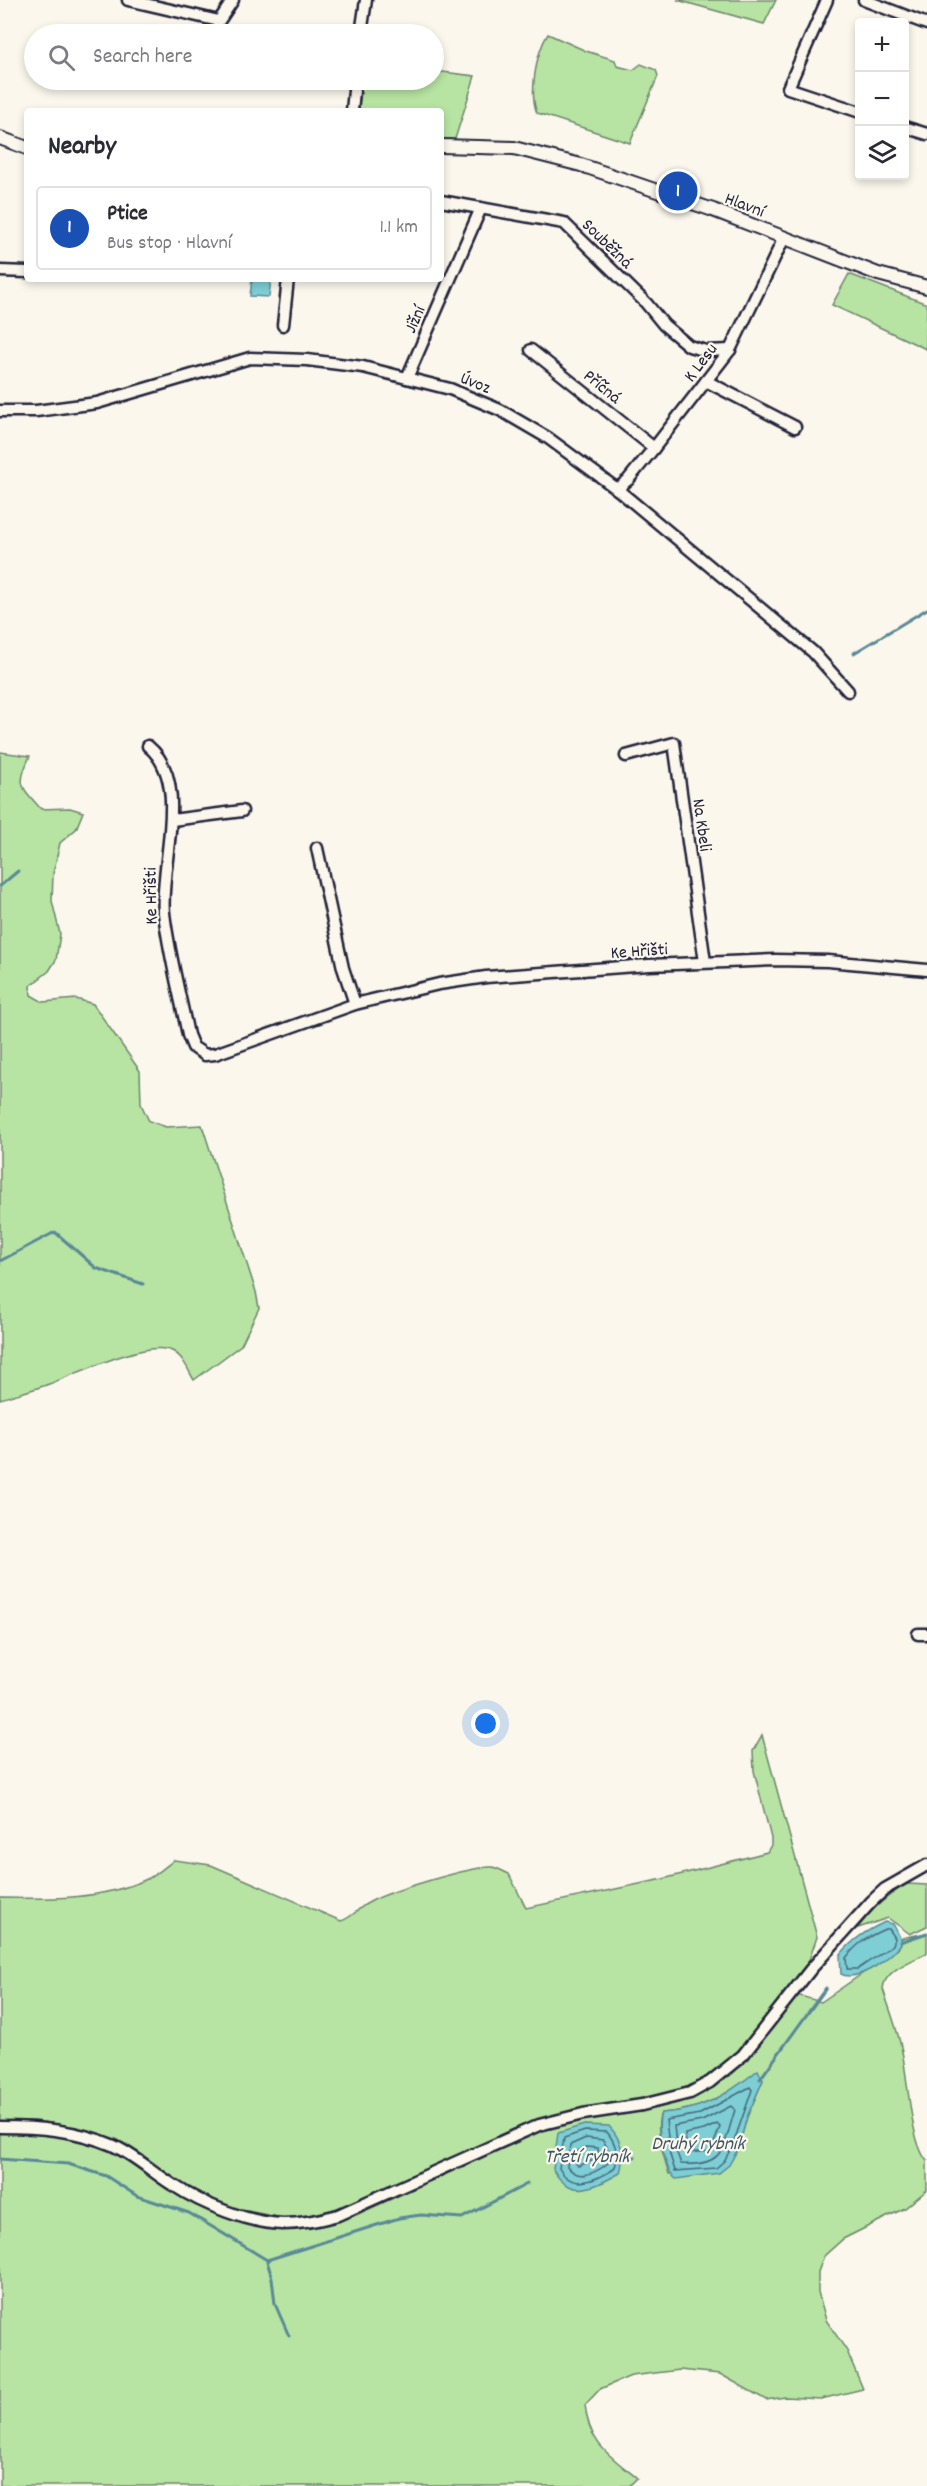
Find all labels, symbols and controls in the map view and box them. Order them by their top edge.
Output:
map controls [855,18,909,180]
button: + [855,18,909,72]
search box [24,24,444,90]
icon: search [45,41,78,74]
text: Search here [93,42,192,73]
button: − [855,72,909,126]
button: layers [855,126,909,180]
text: Nearby [48,129,116,166]
pin: 1 [658,168,698,213]
street label: Hlavní [720,187,769,226]
text: Ptice [107,199,148,230]
text: 1 [67,214,72,242]
text: 1.1 km [379,214,418,242]
street label: Souběžná [575,214,638,276]
text: Bus stop · Hlavní [107,230,231,258]
street label: Jižní [399,301,434,338]
street label: K Lesu [679,339,725,388]
street label: Příčná [577,365,626,411]
street label: Úvoz [456,367,494,402]
street label: Na Kbeli [684,797,717,853]
street label: Ke Hřišti [140,867,165,925]
street label: Ke Hřišti [610,938,669,967]
your location [471,1709,500,1738]
water label: Druhý rybník [651,2131,747,2159]
water label: Třetí rybník [544,2144,631,2172]

